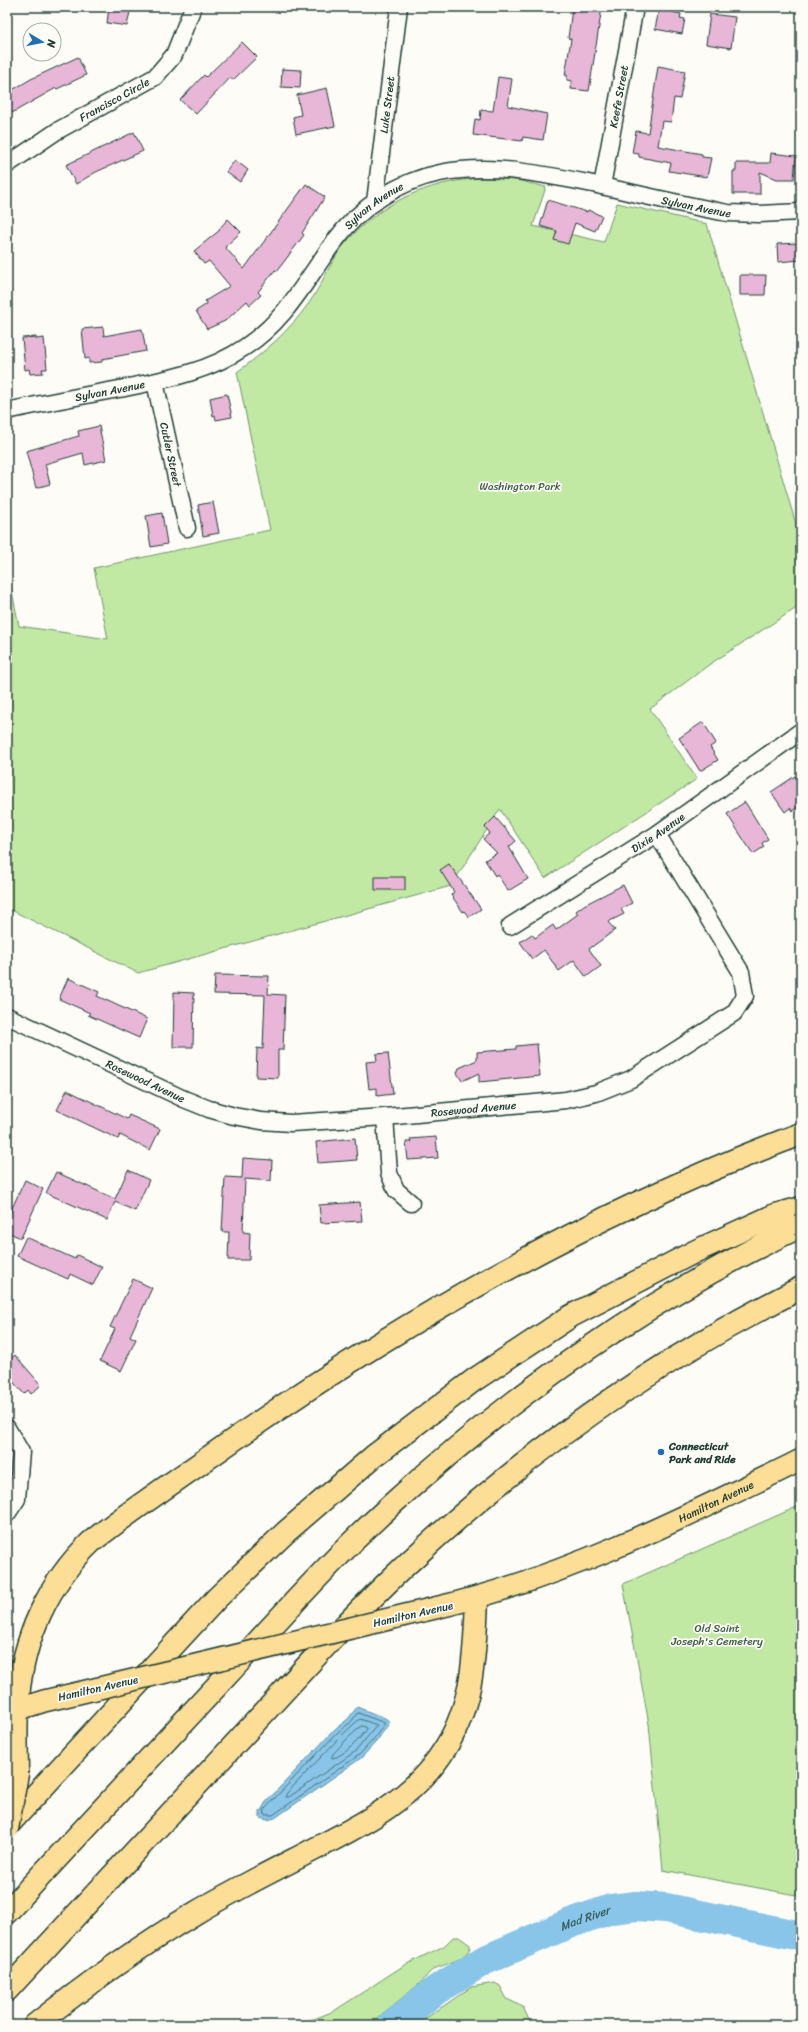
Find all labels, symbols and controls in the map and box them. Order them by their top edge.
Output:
north arrow [22,22,62,62]
text: N [41,37,62,49]
street label: Keefe Street [604,63,634,130]
street label: Francisco Circle [76,72,154,127]
street label: Luke Street [375,75,400,134]
street label: Sylvan Avenue [340,177,407,234]
street label: Sylvan Avenue [659,191,732,223]
street label: Sylvan Avenue [73,375,147,407]
street label: Cutler Street [154,420,187,489]
park label: Washington Park [479,477,561,496]
street label: Dixie Avenue [627,807,690,858]
street label: Rosewood Avenue [102,1055,189,1108]
street label: Rosewood Avenue [430,1096,518,1123]
place label: Connecticut Park and Ride [668,1437,736,1469]
marker: Connecticut Park and Ride [656,1447,666,1457]
street label: Hamilton Avenue [675,1475,758,1528]
street label: Hamilton Avenue [371,1596,456,1633]
park label: Old Saint Joseph's Cemetery [670,1619,763,1651]
street label: Hamilton Avenue [56,1670,141,1707]
water label: Mad River [556,1898,615,1937]

